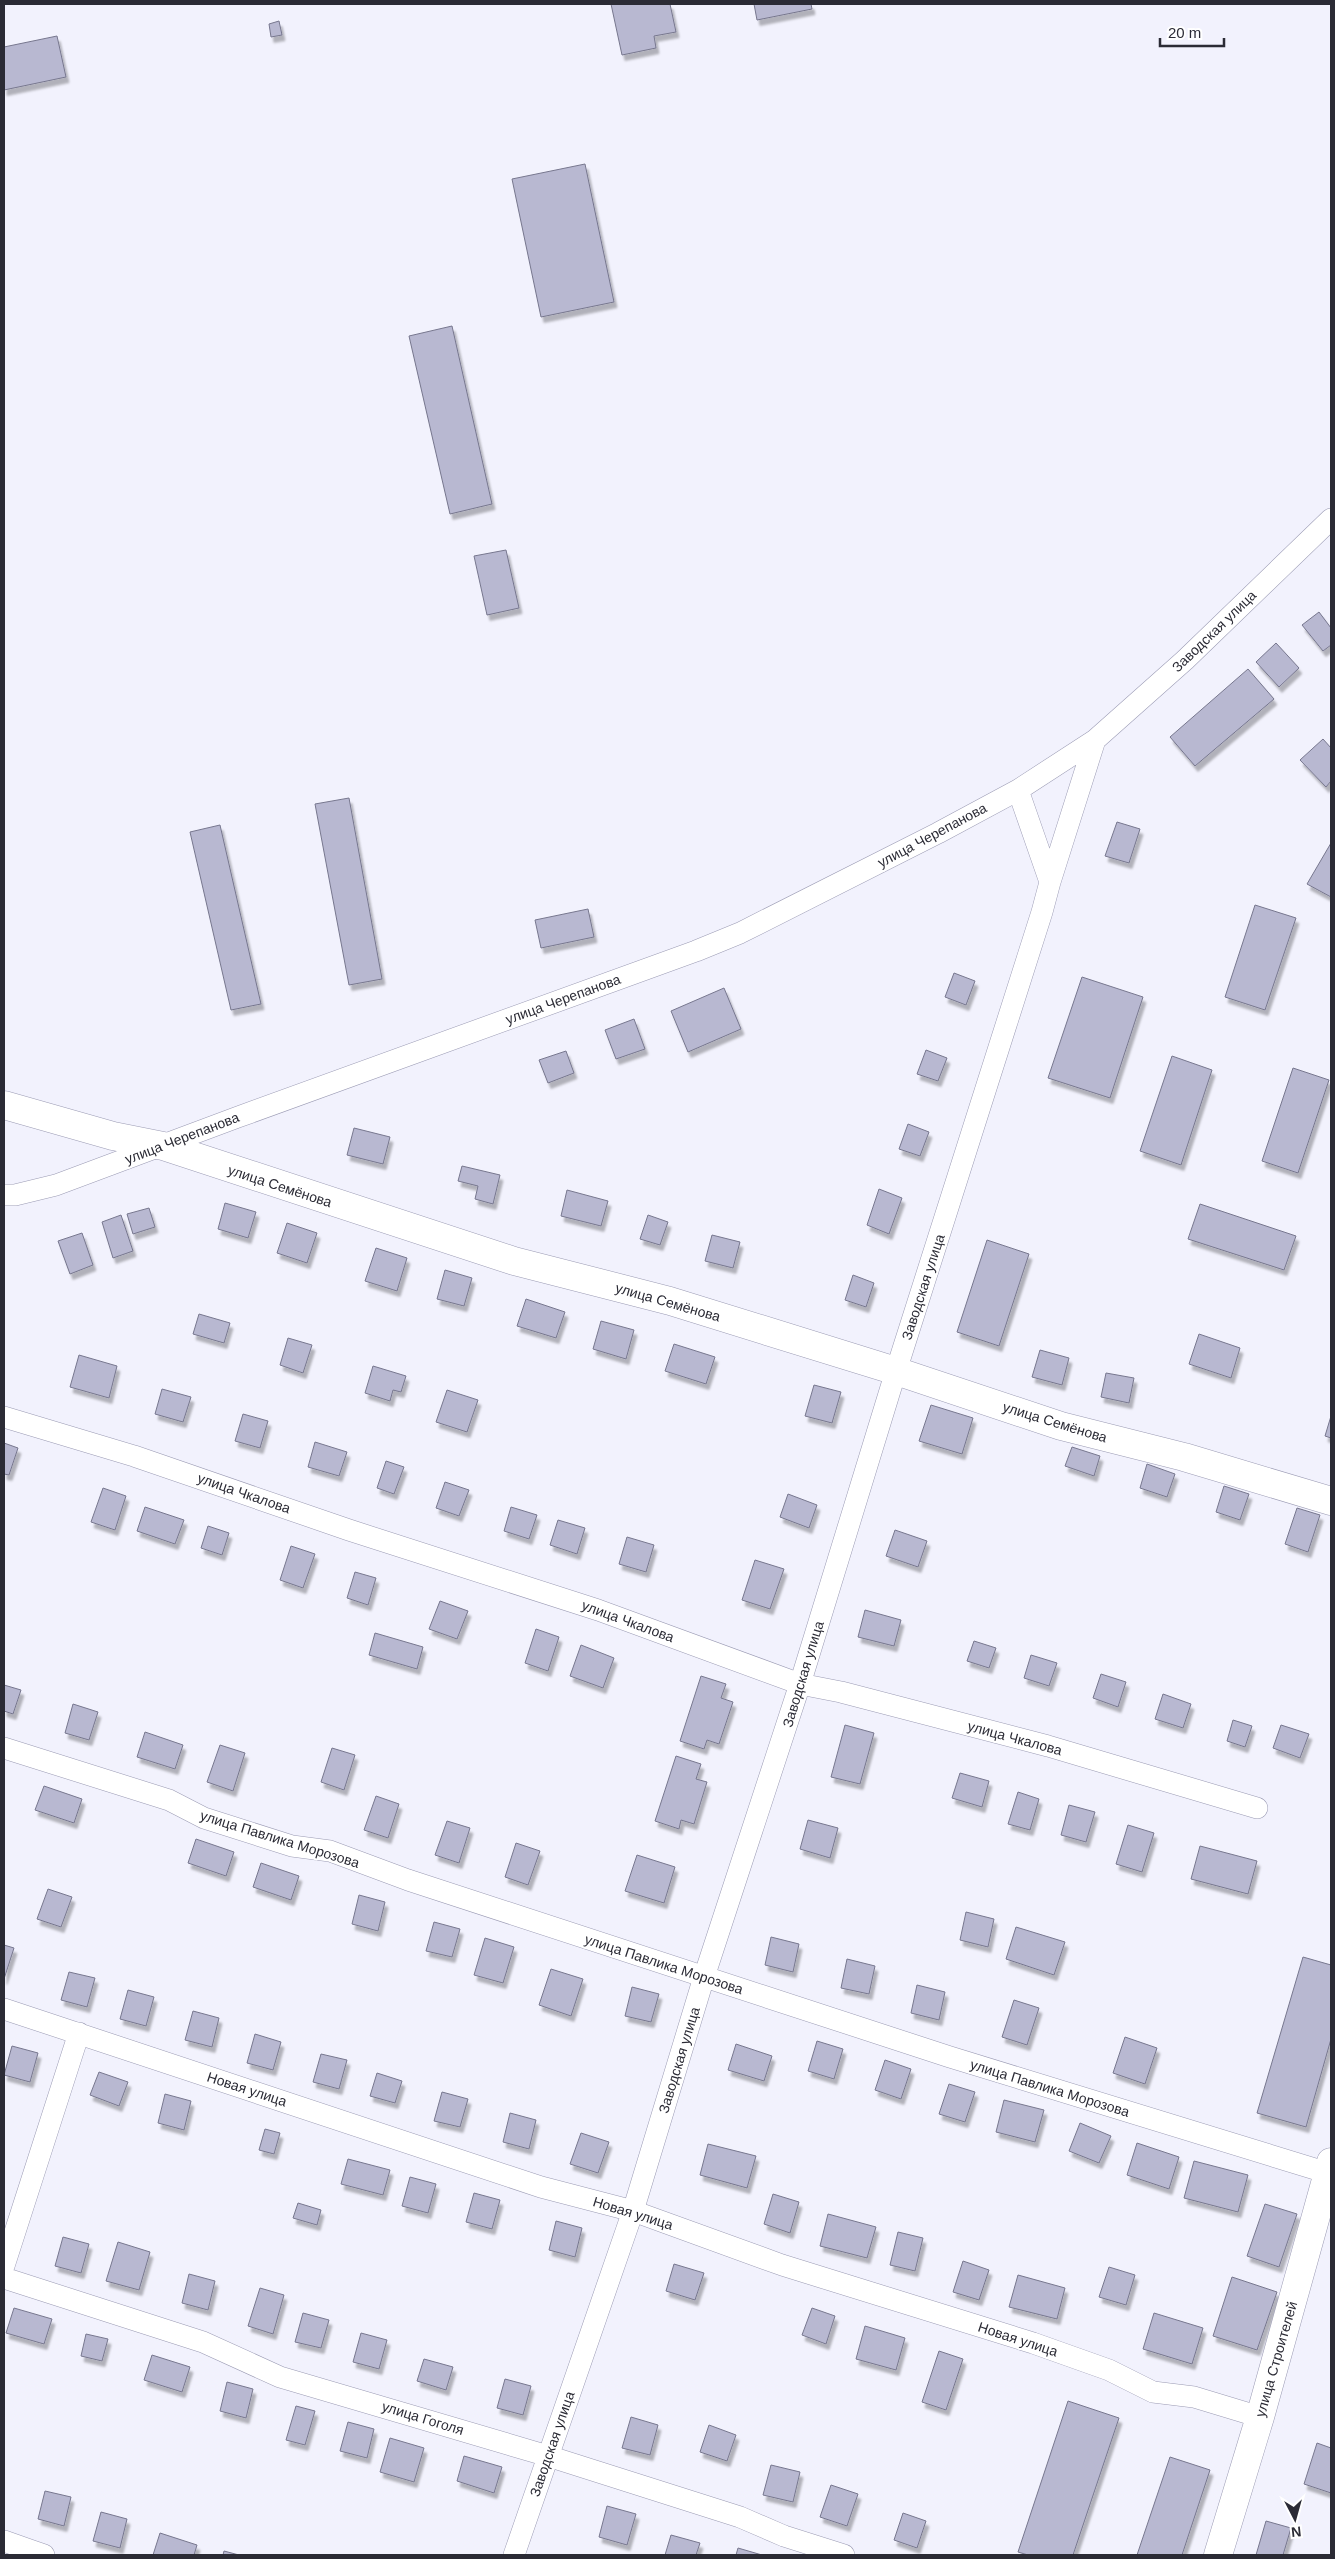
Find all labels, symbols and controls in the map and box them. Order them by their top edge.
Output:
scale bar [1160,15,1224,47]
text: 20 m [1168,24,1201,41]
street label: Заводская улица [1169,587,1259,675]
street label: улица Черепанова [875,799,989,870]
street label: улица Черепанова [503,971,623,1027]
street label: улица Черепанова [123,1109,242,1167]
street label: улица Семёнова [226,1162,334,1210]
street label: Заводская улица [898,1232,948,1342]
street label: улица Семёнова [614,1279,722,1325]
street label: улица Семёнова [1001,1399,1109,1446]
street label: улица Чкалова [195,1470,293,1516]
street label: улица Чкалова [580,1597,677,1645]
street label: Заводская улица [779,1619,827,1729]
street label: улица Чкалова [966,1718,1064,1758]
street label: улица Павлика Морозова [198,1807,362,1871]
street label: улица Павлика Морозова [583,1931,745,1997]
street label: Заводская улица [655,2005,703,2115]
street label: улица Павлика Морозова [968,2056,1132,2120]
street label: Новая улица [205,2069,289,2109]
street label: Новая улица [591,2193,675,2233]
street label: улица Строителей [1252,2299,1300,2419]
street label: Новая улица [976,2319,1060,2359]
street label: Заводская улица [526,2389,578,2499]
street label: улица Гоголя [380,2398,466,2438]
north arrow [1270,2494,1320,2544]
text: N [1290,2523,1302,2540]

